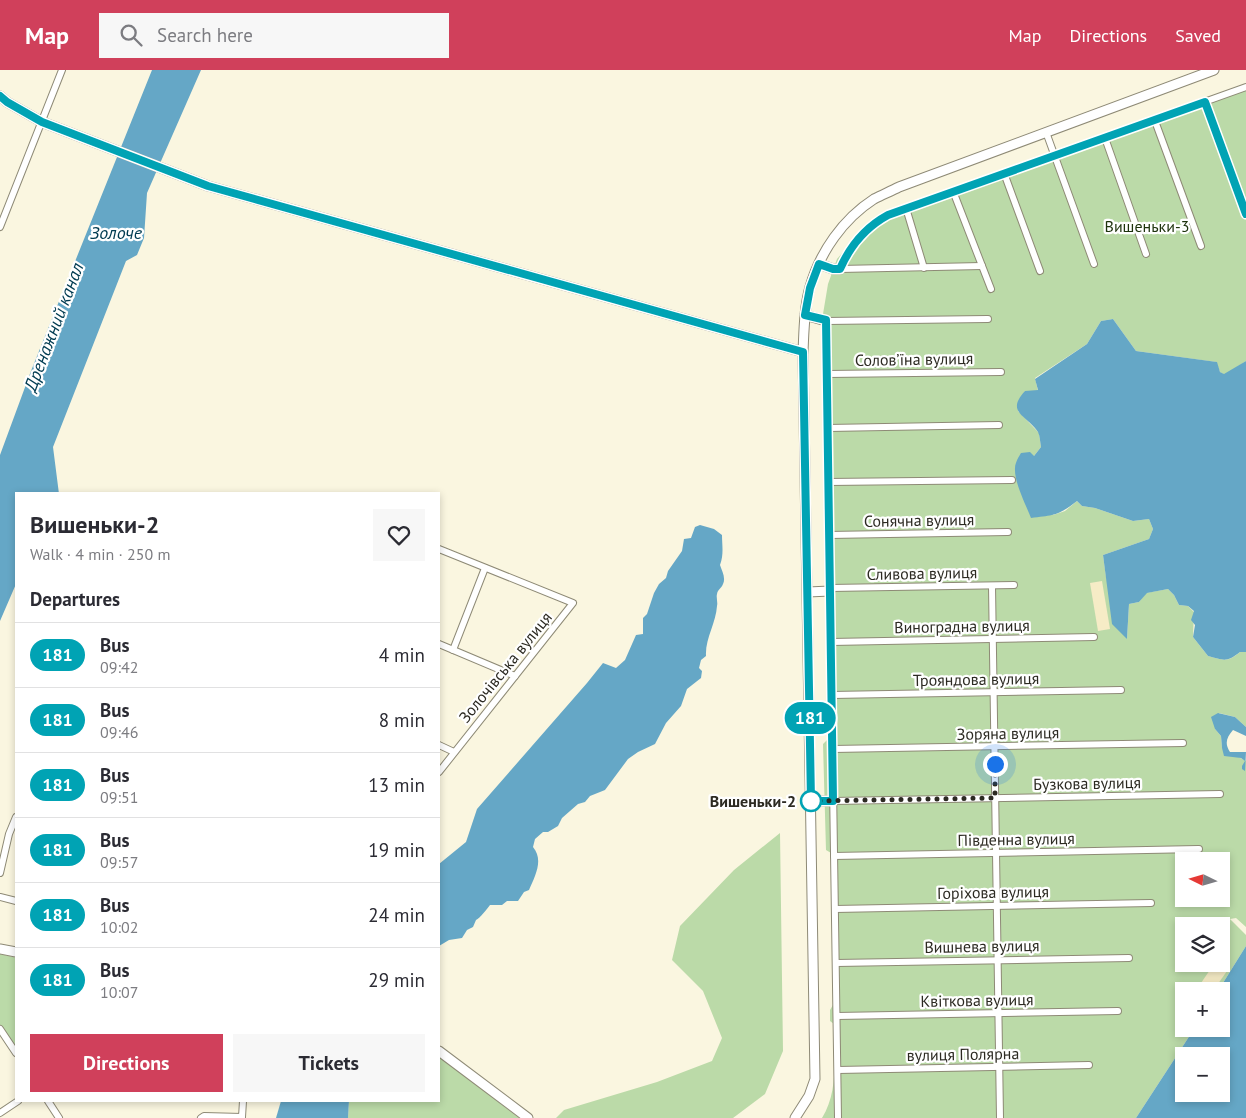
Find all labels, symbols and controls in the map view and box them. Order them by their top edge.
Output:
search box [99,13,449,58]
text: Map [25,20,69,51]
icon: search [117,21,145,49]
text: Search here [157,23,253,47]
text: Map [1009,24,1041,47]
text: Directions [1069,24,1147,47]
text: Saved [1175,24,1221,47]
park label: Вишеньки-3 [1105,216,1189,236]
water label: Золоче [90,221,143,244]
water label: Дренажний канал [18,259,89,396]
street label: Соловʼїна вулиця [855,348,973,370]
text: Вишеньки-2 [30,509,159,540]
button: heart [373,509,425,561]
street label: Сонячна вулиця [864,509,974,531]
text: Walk · 4 min · 250 m [30,544,170,564]
street label: Сливова вулиця [867,562,977,584]
text: Departures [30,587,120,611]
street label: Золочівська вулиця [454,608,556,726]
street label: Виноградна вулиця [894,615,1030,637]
text: Bus [100,633,129,657]
text: 181 [42,643,73,666]
text: 4 min [379,643,425,667]
text: 09:42 [100,657,138,677]
street label: Трояндова вулиця [913,668,1039,690]
text: Bus [100,698,129,722]
line badge: 181 [781,702,839,734]
text: 181 [795,706,825,729]
text: 181 [42,708,73,731]
text: 8 min [379,708,425,732]
text: 09:46 [100,722,138,742]
street label: Зоряна вулиця [956,722,1060,744]
your location [983,752,1008,777]
text: Bus [100,763,129,787]
street label: Бузкова вулиця [1033,772,1141,794]
text: 181 [42,773,73,796]
text: 13 min [368,773,425,797]
text: 09:51 [100,787,138,807]
marker: Вишеньки-2 [800,790,822,812]
place label: Вишеньки-2 [710,791,796,811]
text: Bus [100,828,129,852]
street label: Південна вулиця [957,828,1075,850]
text: 181 [42,838,73,861]
text: 19 min [368,838,425,862]
text: 09:57 [100,852,138,872]
north arrow [1175,852,1230,908]
map controls [1175,852,1230,1102]
street label: Горіхова вулиця [937,881,1049,903]
text: Bus [100,893,129,917]
text: 181 [42,903,73,926]
text: 24 min [368,903,425,927]
text: 10:02 [100,917,138,937]
button: layers [1175,917,1230,972]
street label: Вишнева вулиця [924,935,1040,957]
text: Bus [100,958,129,982]
text: 181 [42,968,73,991]
text: 29 min [368,968,425,992]
text: 10:07 [100,982,138,1002]
button: + [1175,982,1230,1037]
street label: Квіткова вулиця [920,989,1034,1011]
button: Directions [30,1034,223,1092]
button: Tickets [233,1034,425,1092]
street label: вулиця Полярна [907,1043,1019,1065]
button: − [1175,1047,1230,1102]

